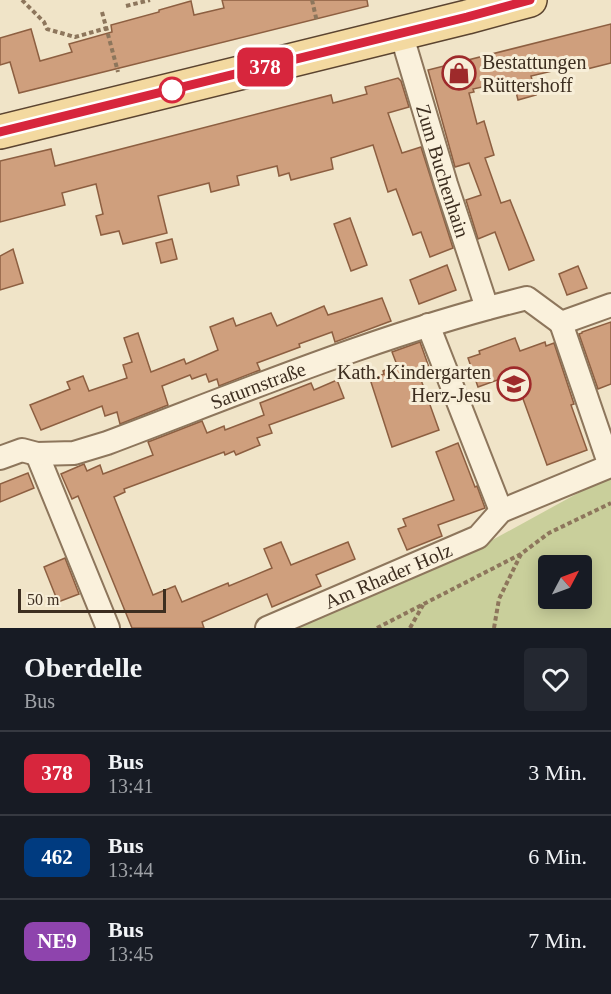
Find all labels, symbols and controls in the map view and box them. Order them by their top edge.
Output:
line badge: 378 [230,48,300,86]
place label: Bestattungen Rüttershoff [482,51,586,96]
text: 378 [249,55,281,79]
shop icon: Bestattungen Rüttershoff [441,55,477,91]
unlabelled marker [159,77,185,103]
street label: Zum Buchenhain [412,102,474,240]
street label: Saturnstraße [207,357,309,413]
place label: Kath. Kindergarten Herz-Jesu [337,361,491,406]
school or university icon: Kath. Kindergarten Herz-Jesu [496,366,532,402]
street label: Am Rhader Holz [321,539,455,613]
north arrow [538,555,592,609]
map controls [538,555,592,609]
scale bar [18,586,166,614]
text: 50 m [27,591,59,608]
button: heart [524,648,587,711]
text: Oberdelle [24,652,142,683]
text: Bus [24,690,55,712]
text: Bus [108,749,143,774]
text: 3 Min. [528,760,587,785]
text: 378 [41,761,73,785]
text: 13:41 [108,775,154,797]
text: Bus [108,833,143,858]
text: 6 Min. [528,844,587,869]
text: 462 [41,845,73,869]
text: 13:44 [108,859,154,881]
text: Bus [108,917,143,942]
text: 7 Min. [528,928,587,953]
text: NE9 [37,929,77,953]
text: 13:45 [108,943,154,965]

